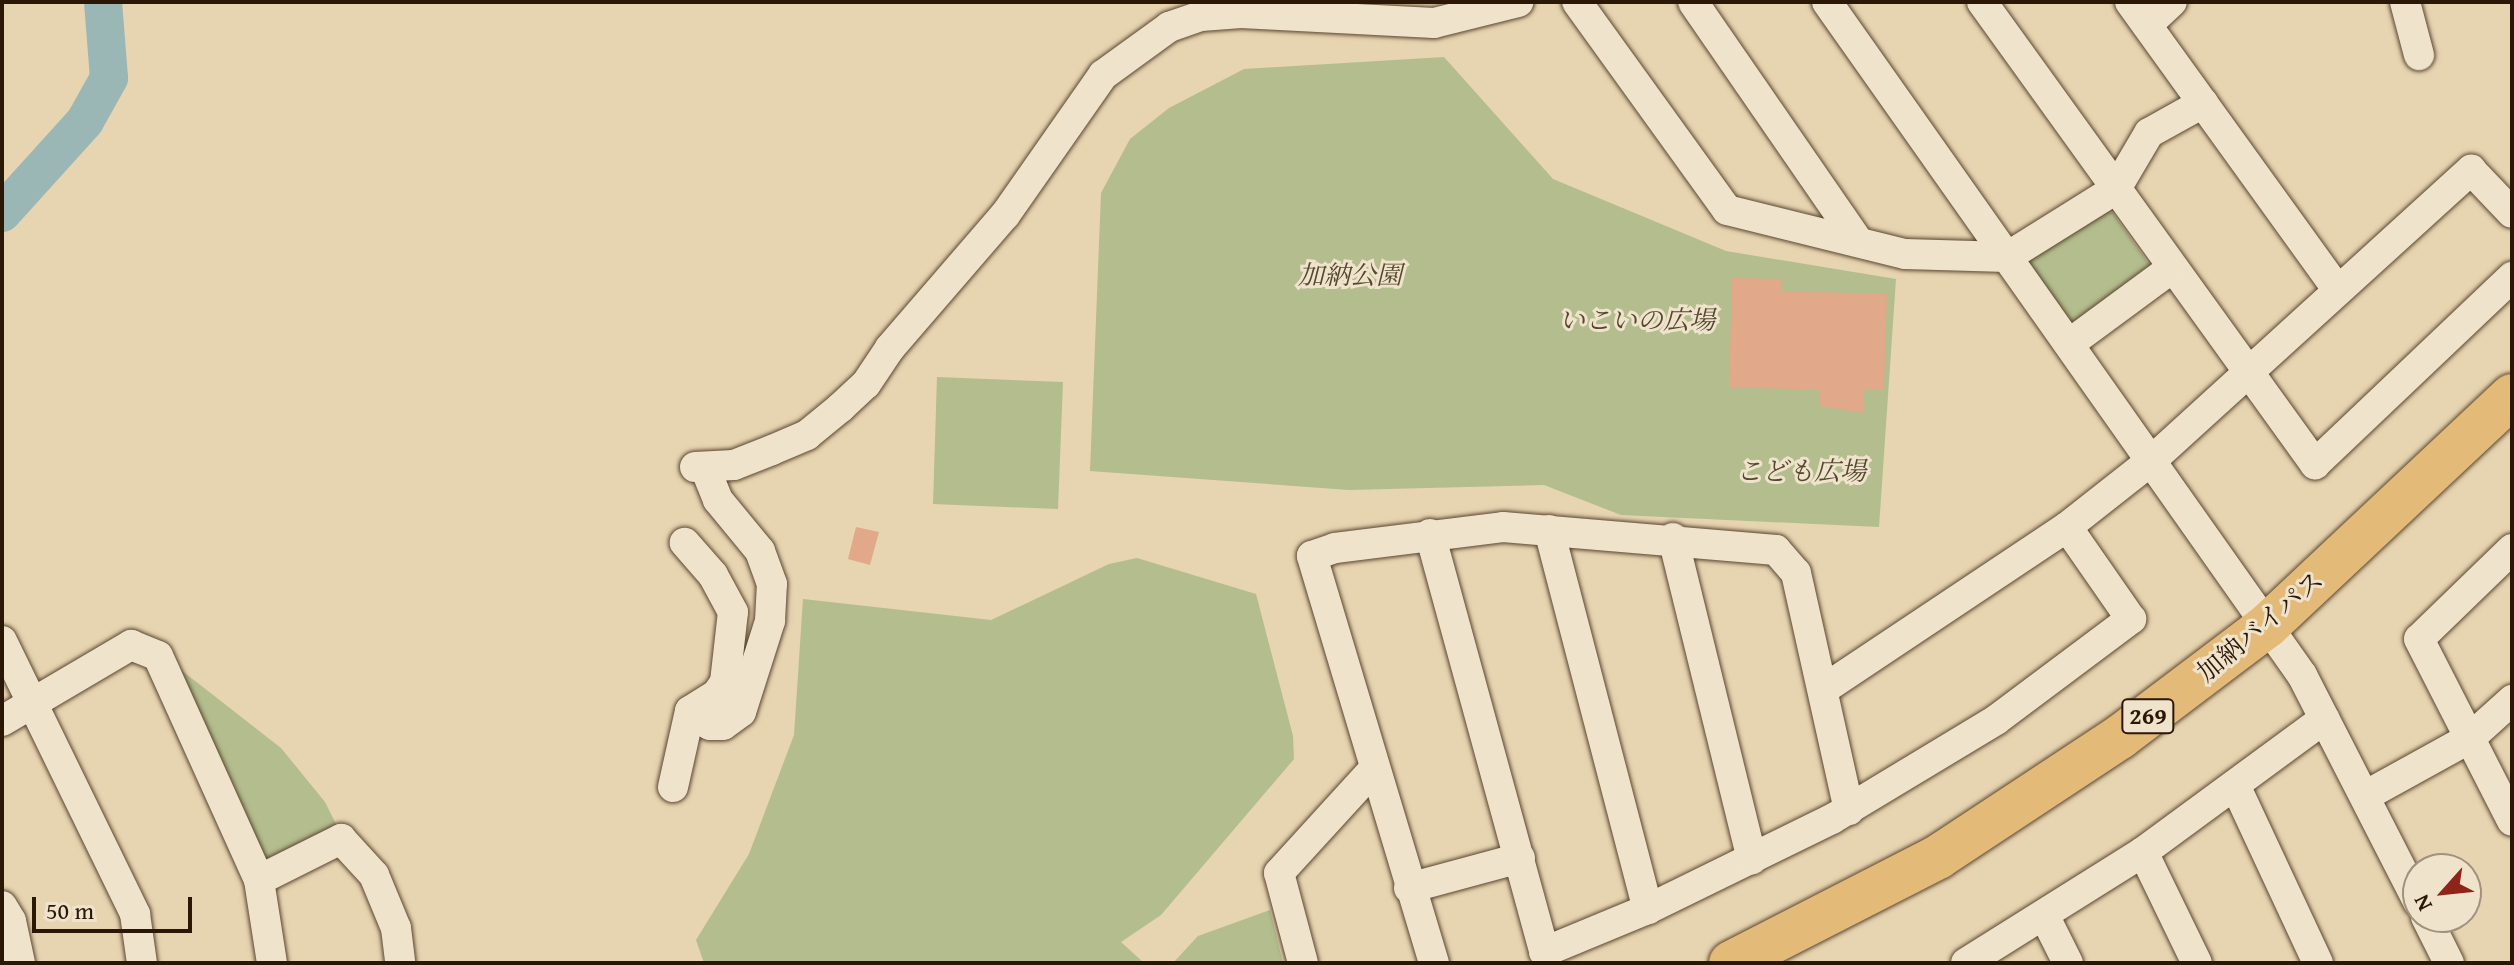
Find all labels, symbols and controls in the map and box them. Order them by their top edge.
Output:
park label: 加納公園 [1298,259,1402,291]
park label: いこいの広場 [1559,304,1715,336]
park label: こども広場 [1736,455,1866,487]
street label: 加納バイパス [2190,564,2330,688]
road number: 269 [2120,696,2176,736]
north arrow [2402,853,2482,933]
scale bar [36,881,196,931]
text: N [2405,889,2440,917]
text: 50 m [46,893,94,928]

